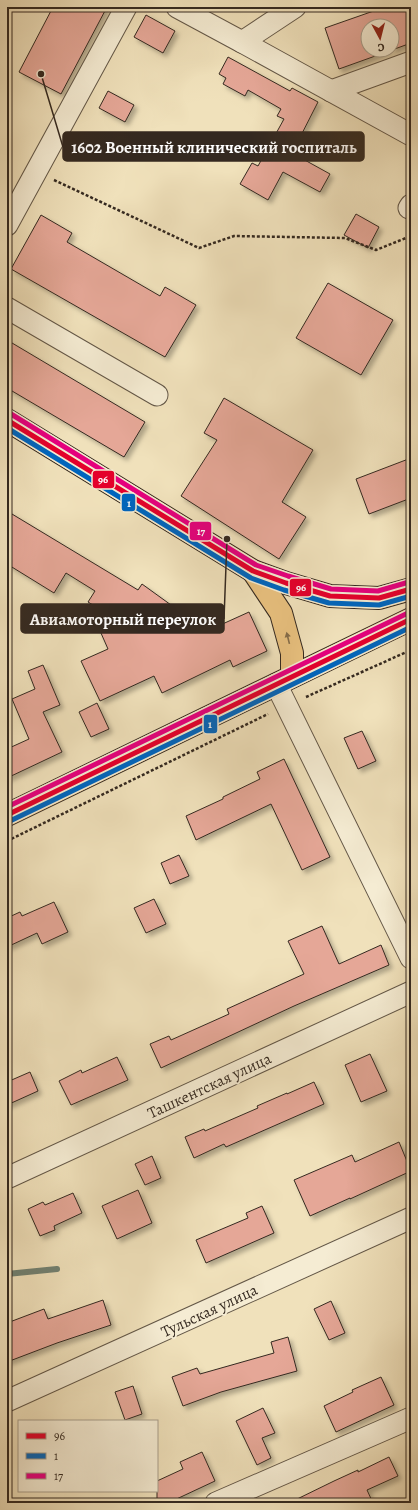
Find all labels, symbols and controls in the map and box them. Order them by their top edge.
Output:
north arrow [360,18,400,58]
text: С [377,40,385,55]
callout: 1602 Военный клинический госпиталь [63,132,364,161]
text: 1602 Военный клинический госпиталь [71,136,357,159]
line badge: 96 [92,470,115,489]
text: 96 [98,472,108,487]
line badge: 1 [121,493,136,512]
text: 1 [127,496,131,511]
line badge: 17 [189,521,212,541]
text: 17 [197,524,206,539]
line badge: 96 [289,578,312,597]
text: 96 [296,580,306,595]
callout: Авиамоторный переулок [21,604,224,633]
text: Авиамоторный переулок [29,608,216,631]
one-way arrow [285,632,291,644]
line badge: 1 [203,714,218,734]
text: 1 [208,717,212,732]
street label: Ташкентская улица [144,1047,275,1124]
street label: Тульская улица [158,1279,262,1343]
legend [18,1420,158,1492]
text: 96 [54,1428,65,1444]
text: 1 [54,1448,58,1464]
text: 17 [54,1468,64,1484]

